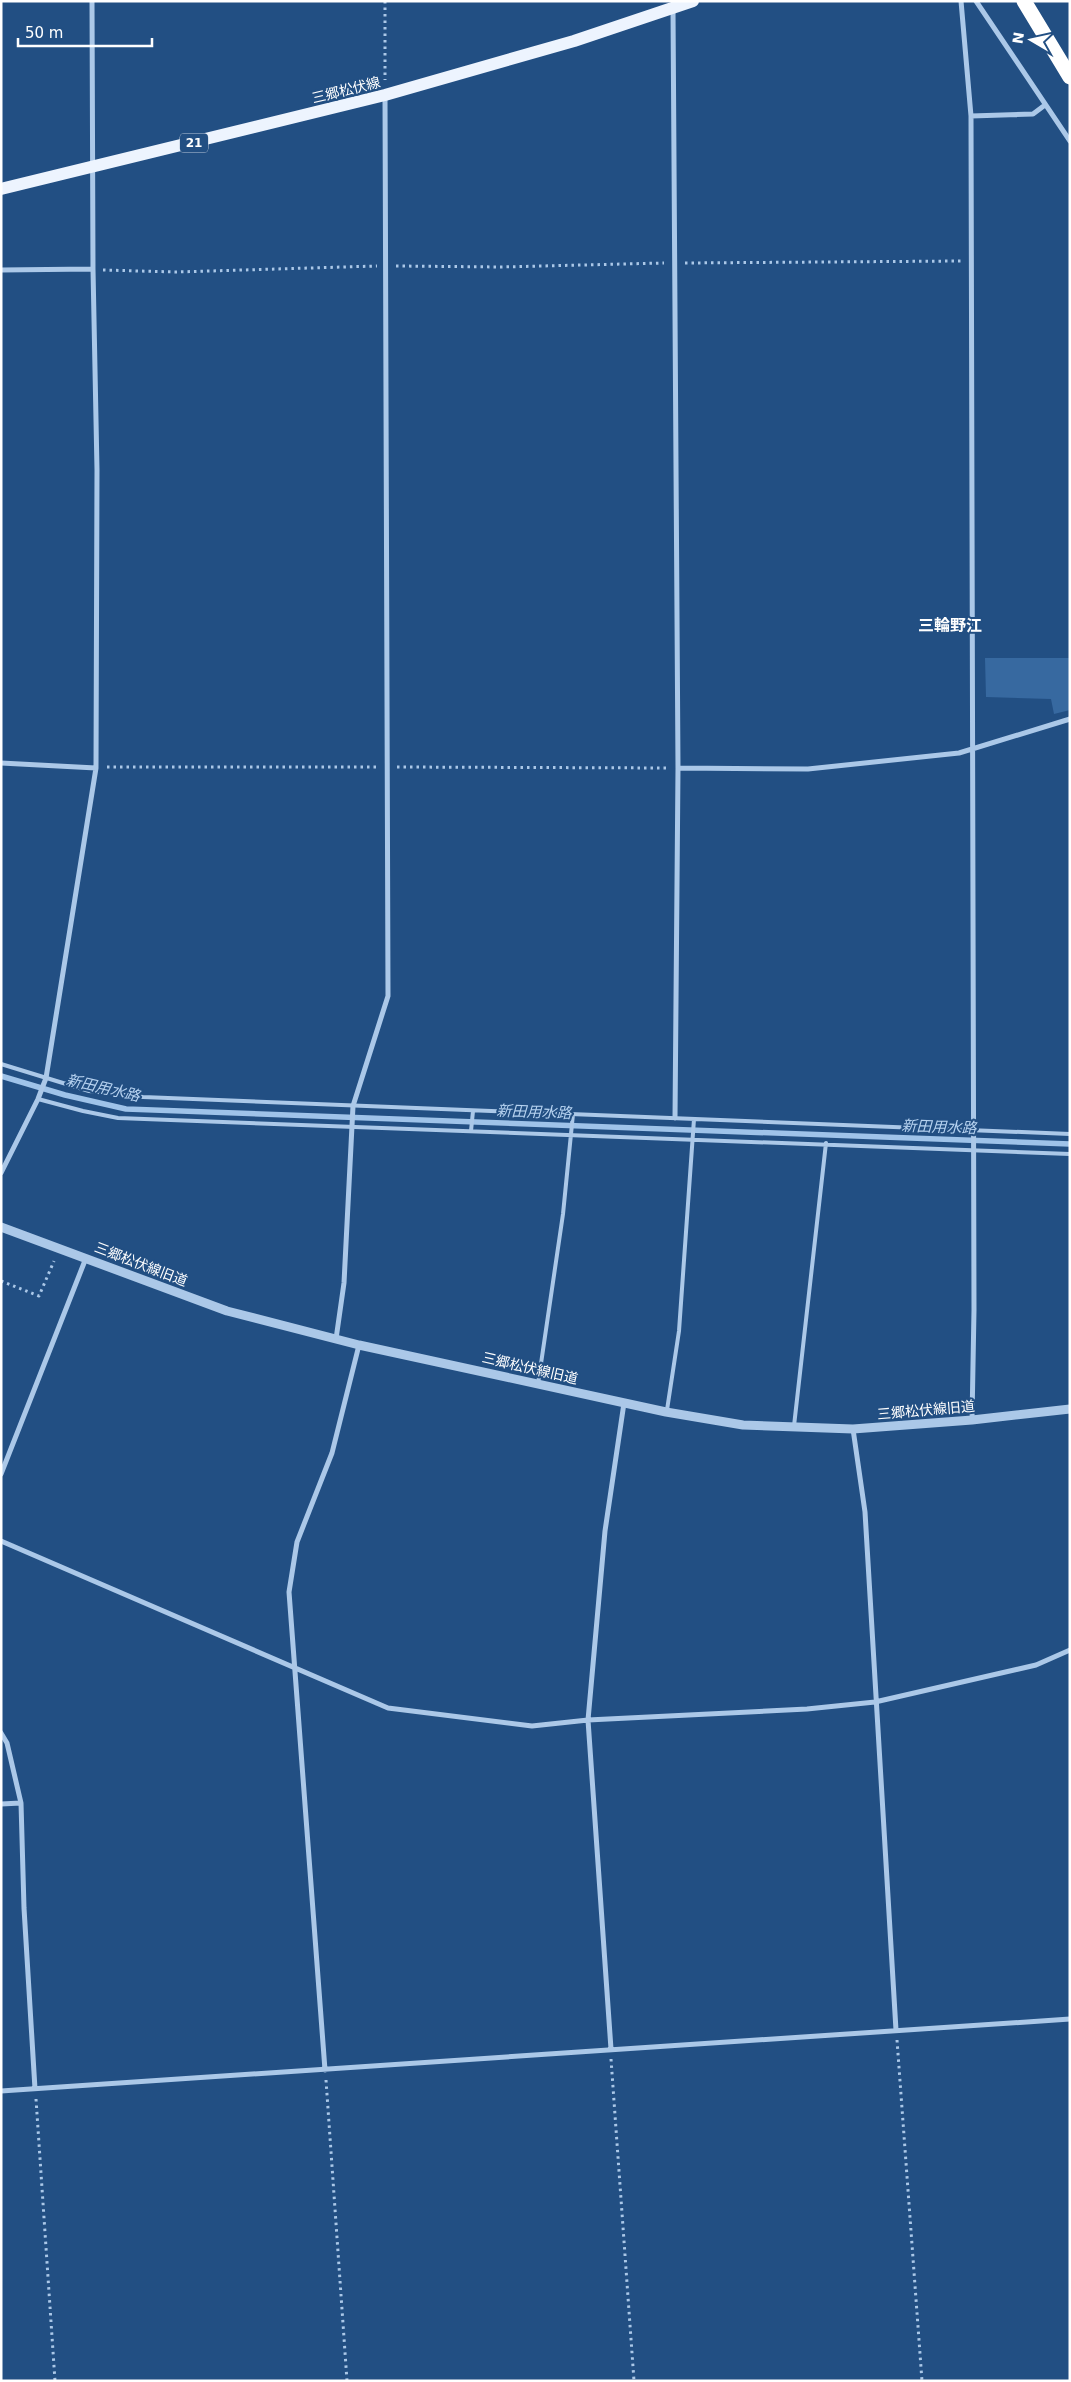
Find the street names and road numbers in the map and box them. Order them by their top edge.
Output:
street label: 三郷松伏線 [310,74,382,106]
road number: 21 [180,134,208,152]
street label: 三郷松伏線旧道 [92,1239,190,1289]
street label: 三郷松伏線旧道 [480,1349,580,1387]
street label: 三郷松伏線旧道 [876,1398,976,1422]

